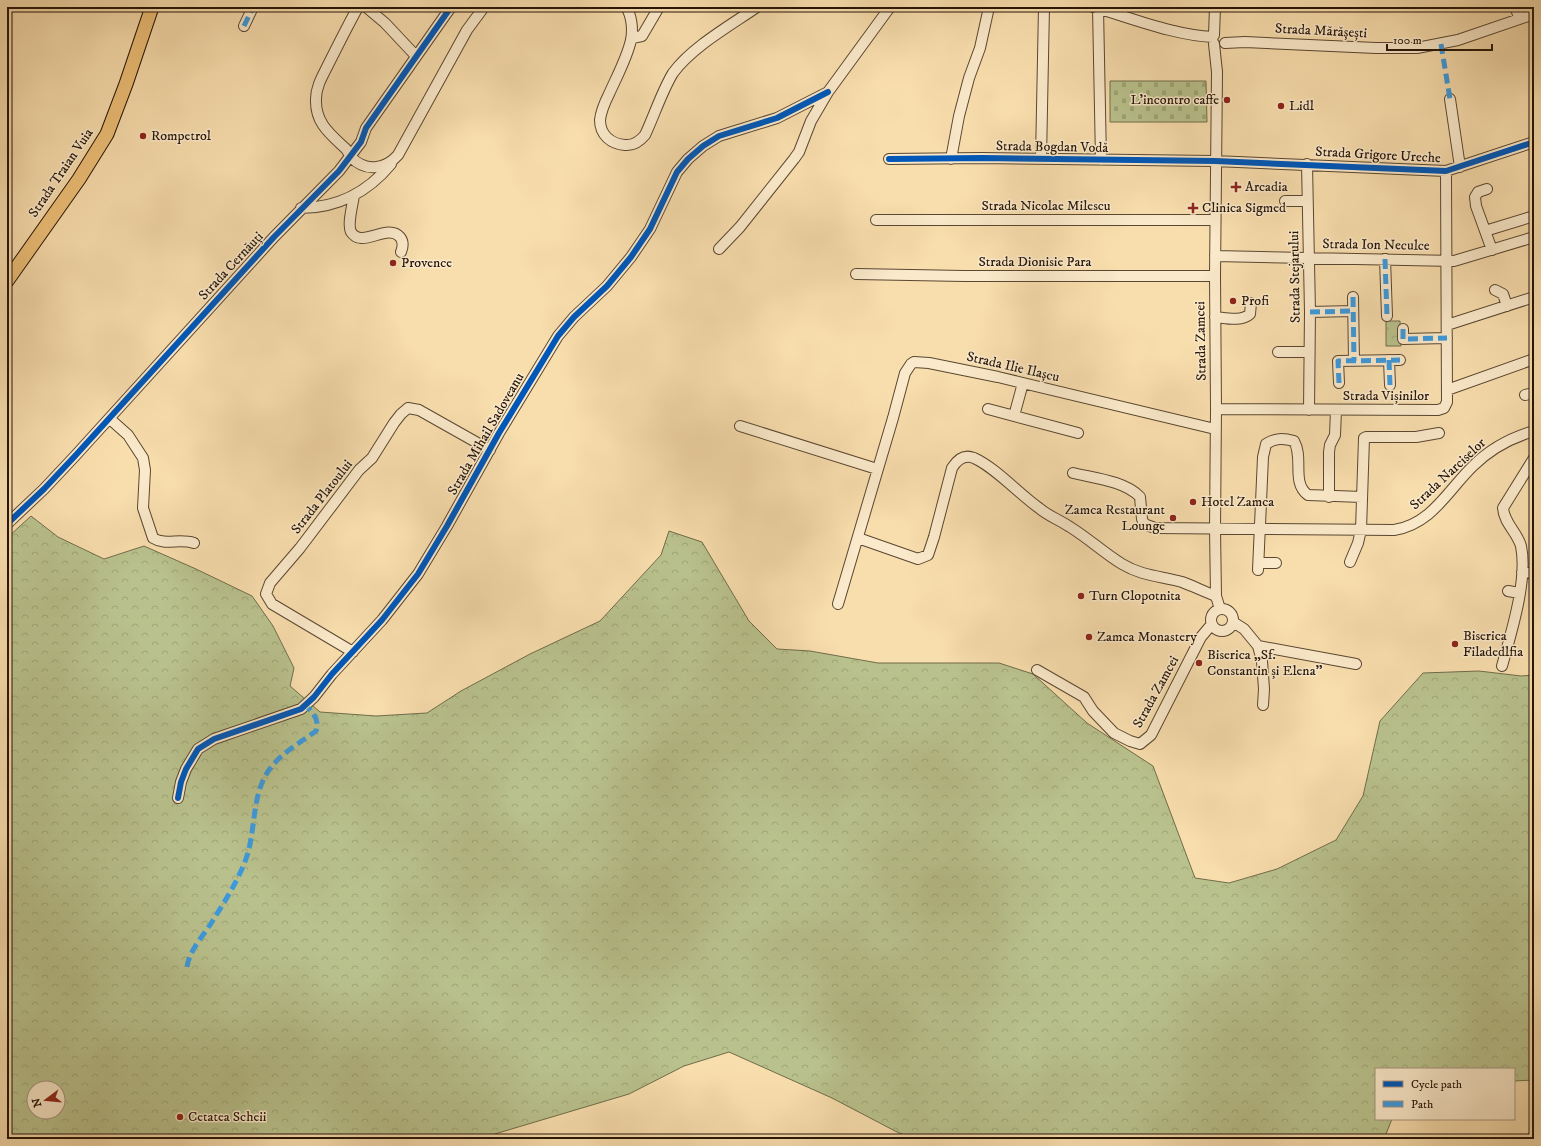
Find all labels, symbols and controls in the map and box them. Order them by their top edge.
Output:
street label: Strada Mărășești [1275,20,1368,42]
scale bar [1387,26,1492,52]
text: 100 m [1393,33,1422,48]
place label: L'incontro caffe [1130,91,1219,109]
marker: L'incontro caffe [1222,95,1232,105]
place label: Lidl [1289,97,1315,115]
marker: Lidl [1276,101,1286,111]
street label: Strada Traian Vuia [25,125,97,221]
place label: Rompetrol [151,127,212,145]
marker: Rompetrol [138,131,148,141]
street label: Strada Bogdan Vodă [996,137,1108,157]
street label: Strada Grigore Ureche [1315,143,1441,167]
place label: Arcadia [1245,178,1288,196]
marker: Arcadia [1230,181,1242,193]
street label: Strada Nicolae Milescu [981,197,1111,215]
place label: Clinica Sigmed [1202,199,1286,217]
marker: Clinica Sigmed [1187,202,1199,214]
street label: Strada Cernăuți [195,228,268,304]
street label: Strada Stejarului [1285,230,1305,323]
street label: Strada Ion Neculce [1322,235,1430,255]
street label: Strada Dionisie Para [978,253,1092,271]
place label: Provence [401,254,452,272]
marker: Provence [388,258,398,268]
place label: Profi [1241,292,1269,310]
marker: Profi [1228,296,1238,306]
street label: Strada Zamcei [1191,301,1211,381]
street label: Strada Ilie Ilașcu [965,348,1061,386]
street label: Strada Mihail Sadoveanu [444,369,529,498]
street label: Strada Vișinilor [1343,387,1430,405]
street label: Strada Narciselor [1406,434,1490,514]
street label: Strada Platoului [287,456,357,538]
place label: Hotel Zamca [1201,493,1274,511]
marker: Hotel Zamca [1188,497,1198,507]
place label: Zamca Restaurant Lounge [1065,501,1166,535]
marker: Zamca Restaurant Lounge [1168,513,1178,523]
place label: Turn Clopotnita [1089,587,1181,605]
marker: Turn Clopotnita [1076,591,1086,601]
place label: Biserica Filadedlfia [1463,627,1523,661]
place label: Zamca Monastery [1097,628,1197,646]
marker: Zamca Monastery [1084,632,1094,642]
marker: Biserica Filadedlfia [1450,639,1460,649]
place label: Biserica „Sf. Constantin și Elena” [1207,646,1323,680]
street label: Strada Zamcei [1129,652,1183,731]
marker: Biserica „Sf. Constantin și Elena” [1194,658,1204,668]
legend [1375,1068,1515,1120]
text: Cycle path [1411,1077,1463,1092]
north arrow [26,1080,66,1120]
text: N [29,1096,45,1109]
text: Path [1411,1097,1434,1112]
place label: Cetatea Scheii [188,1108,267,1126]
marker: Cetatea Scheii [175,1112,185,1122]

